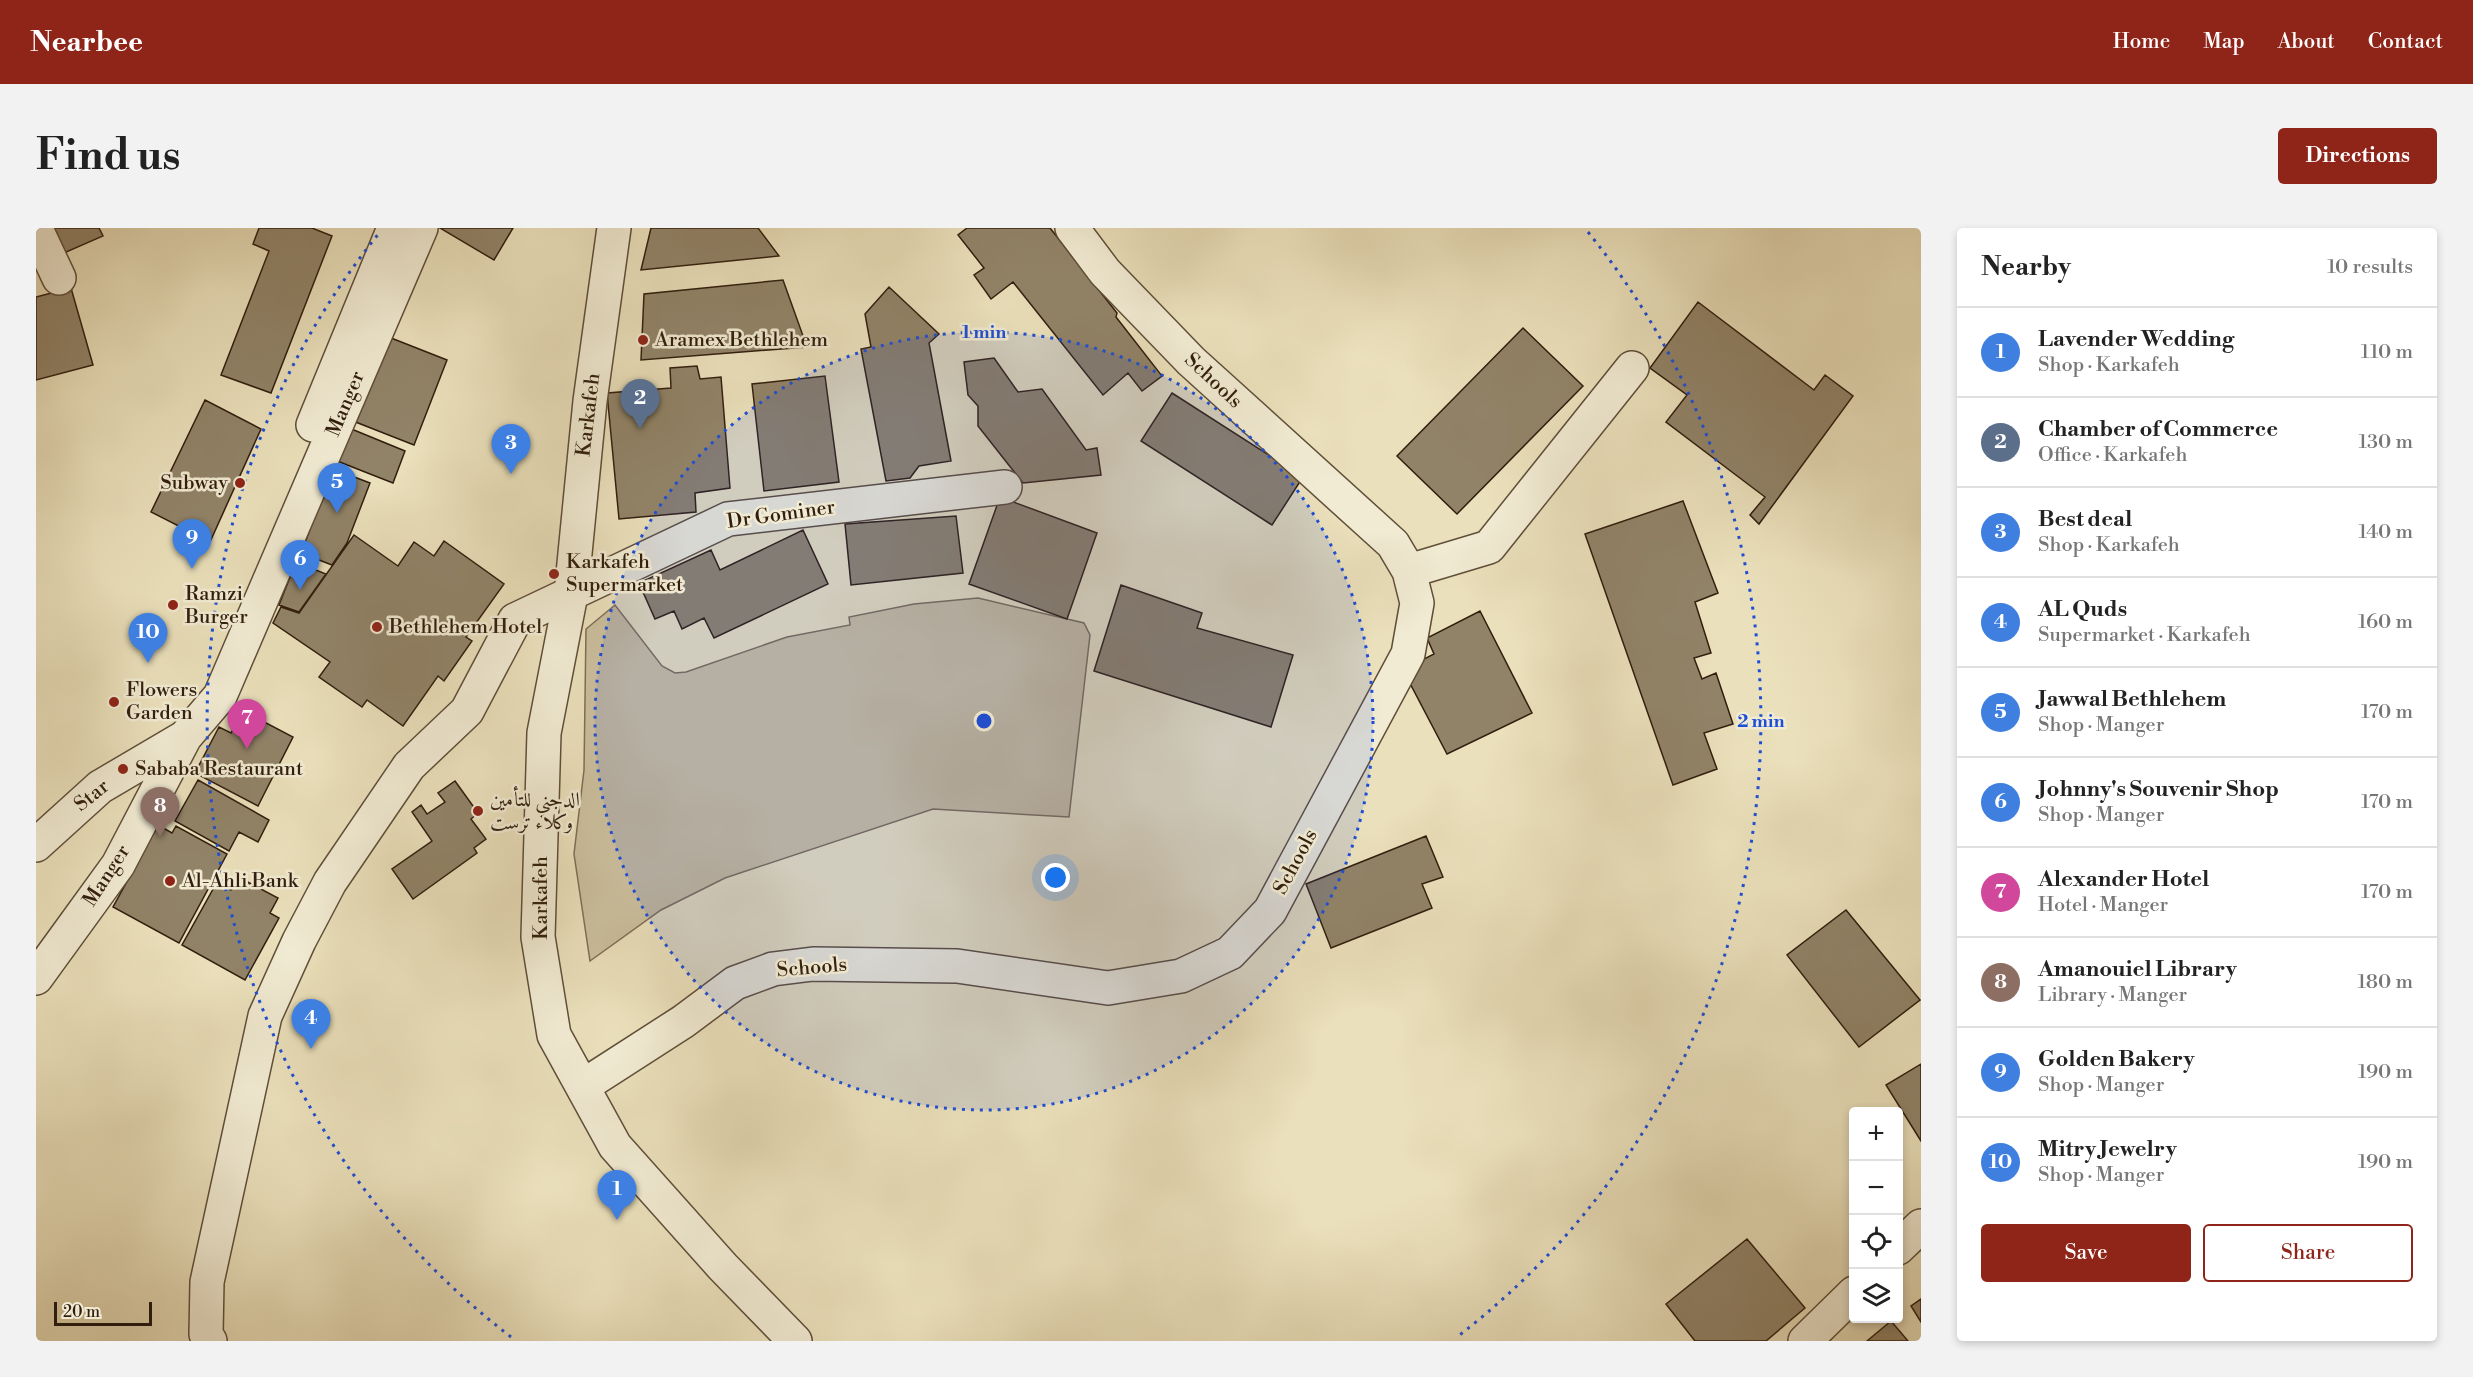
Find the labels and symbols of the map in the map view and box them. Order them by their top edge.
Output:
text: 1 min [962,321,1006,344]
place label: Aramex Bethlehem [654,328,829,353]
marker: Aramex Bethlehem [636,333,650,347]
street label: Schools [1179,348,1247,414]
street label: Manger [321,367,371,440]
street label: Karkafeh [571,372,607,458]
pin: 2 [620,380,660,429]
pin: 3 [492,424,530,474]
pin: 5 [318,464,356,513]
place label: Subway [160,471,228,496]
marker: Subway [233,476,247,490]
street label: Dr Gominer [725,495,837,535]
pin: 9 [172,520,212,569]
pin: 6 [280,540,320,590]
place label: Karkafeh Supermarket [566,550,683,598]
marker: Karkafeh Supermarket [547,567,561,581]
place label: Ramzi Burger [184,582,248,630]
marker: Ramzi Burger [166,598,180,612]
pin: 10 [128,614,168,663]
place label: Bethlehem Hotel [388,615,542,640]
marker: Bethlehem Hotel [370,620,384,634]
place label: Flowers Garden [126,678,197,726]
marker: Flowers Garden [107,695,121,709]
pin: 7 [228,700,266,749]
text: 2 min [1737,710,1785,733]
centre of rings [974,711,994,731]
place label: Sababa Restaurant [135,757,303,782]
marker: Sababa Restaurant [116,762,130,776]
street label: Star [70,774,115,818]
place label: الدجني للتأمين وكلاء ترست [490,785,580,836]
pin: 8 [140,788,180,837]
marker: الدجني للتأمين وكلاء ترست [471,804,485,818]
street label: Schools [1268,825,1324,899]
street label: Manger [78,840,136,912]
street label: Karkafeh [529,856,554,940]
your location [1041,863,1070,892]
place label: Al-Ahli Bank [181,869,300,894]
marker: Al-Ahli Bank [163,874,177,888]
street label: Schools [776,952,848,984]
pin: 4 [292,1000,330,1049]
pin: 1 [598,1170,636,1220]
scale bar [54,1299,152,1326]

